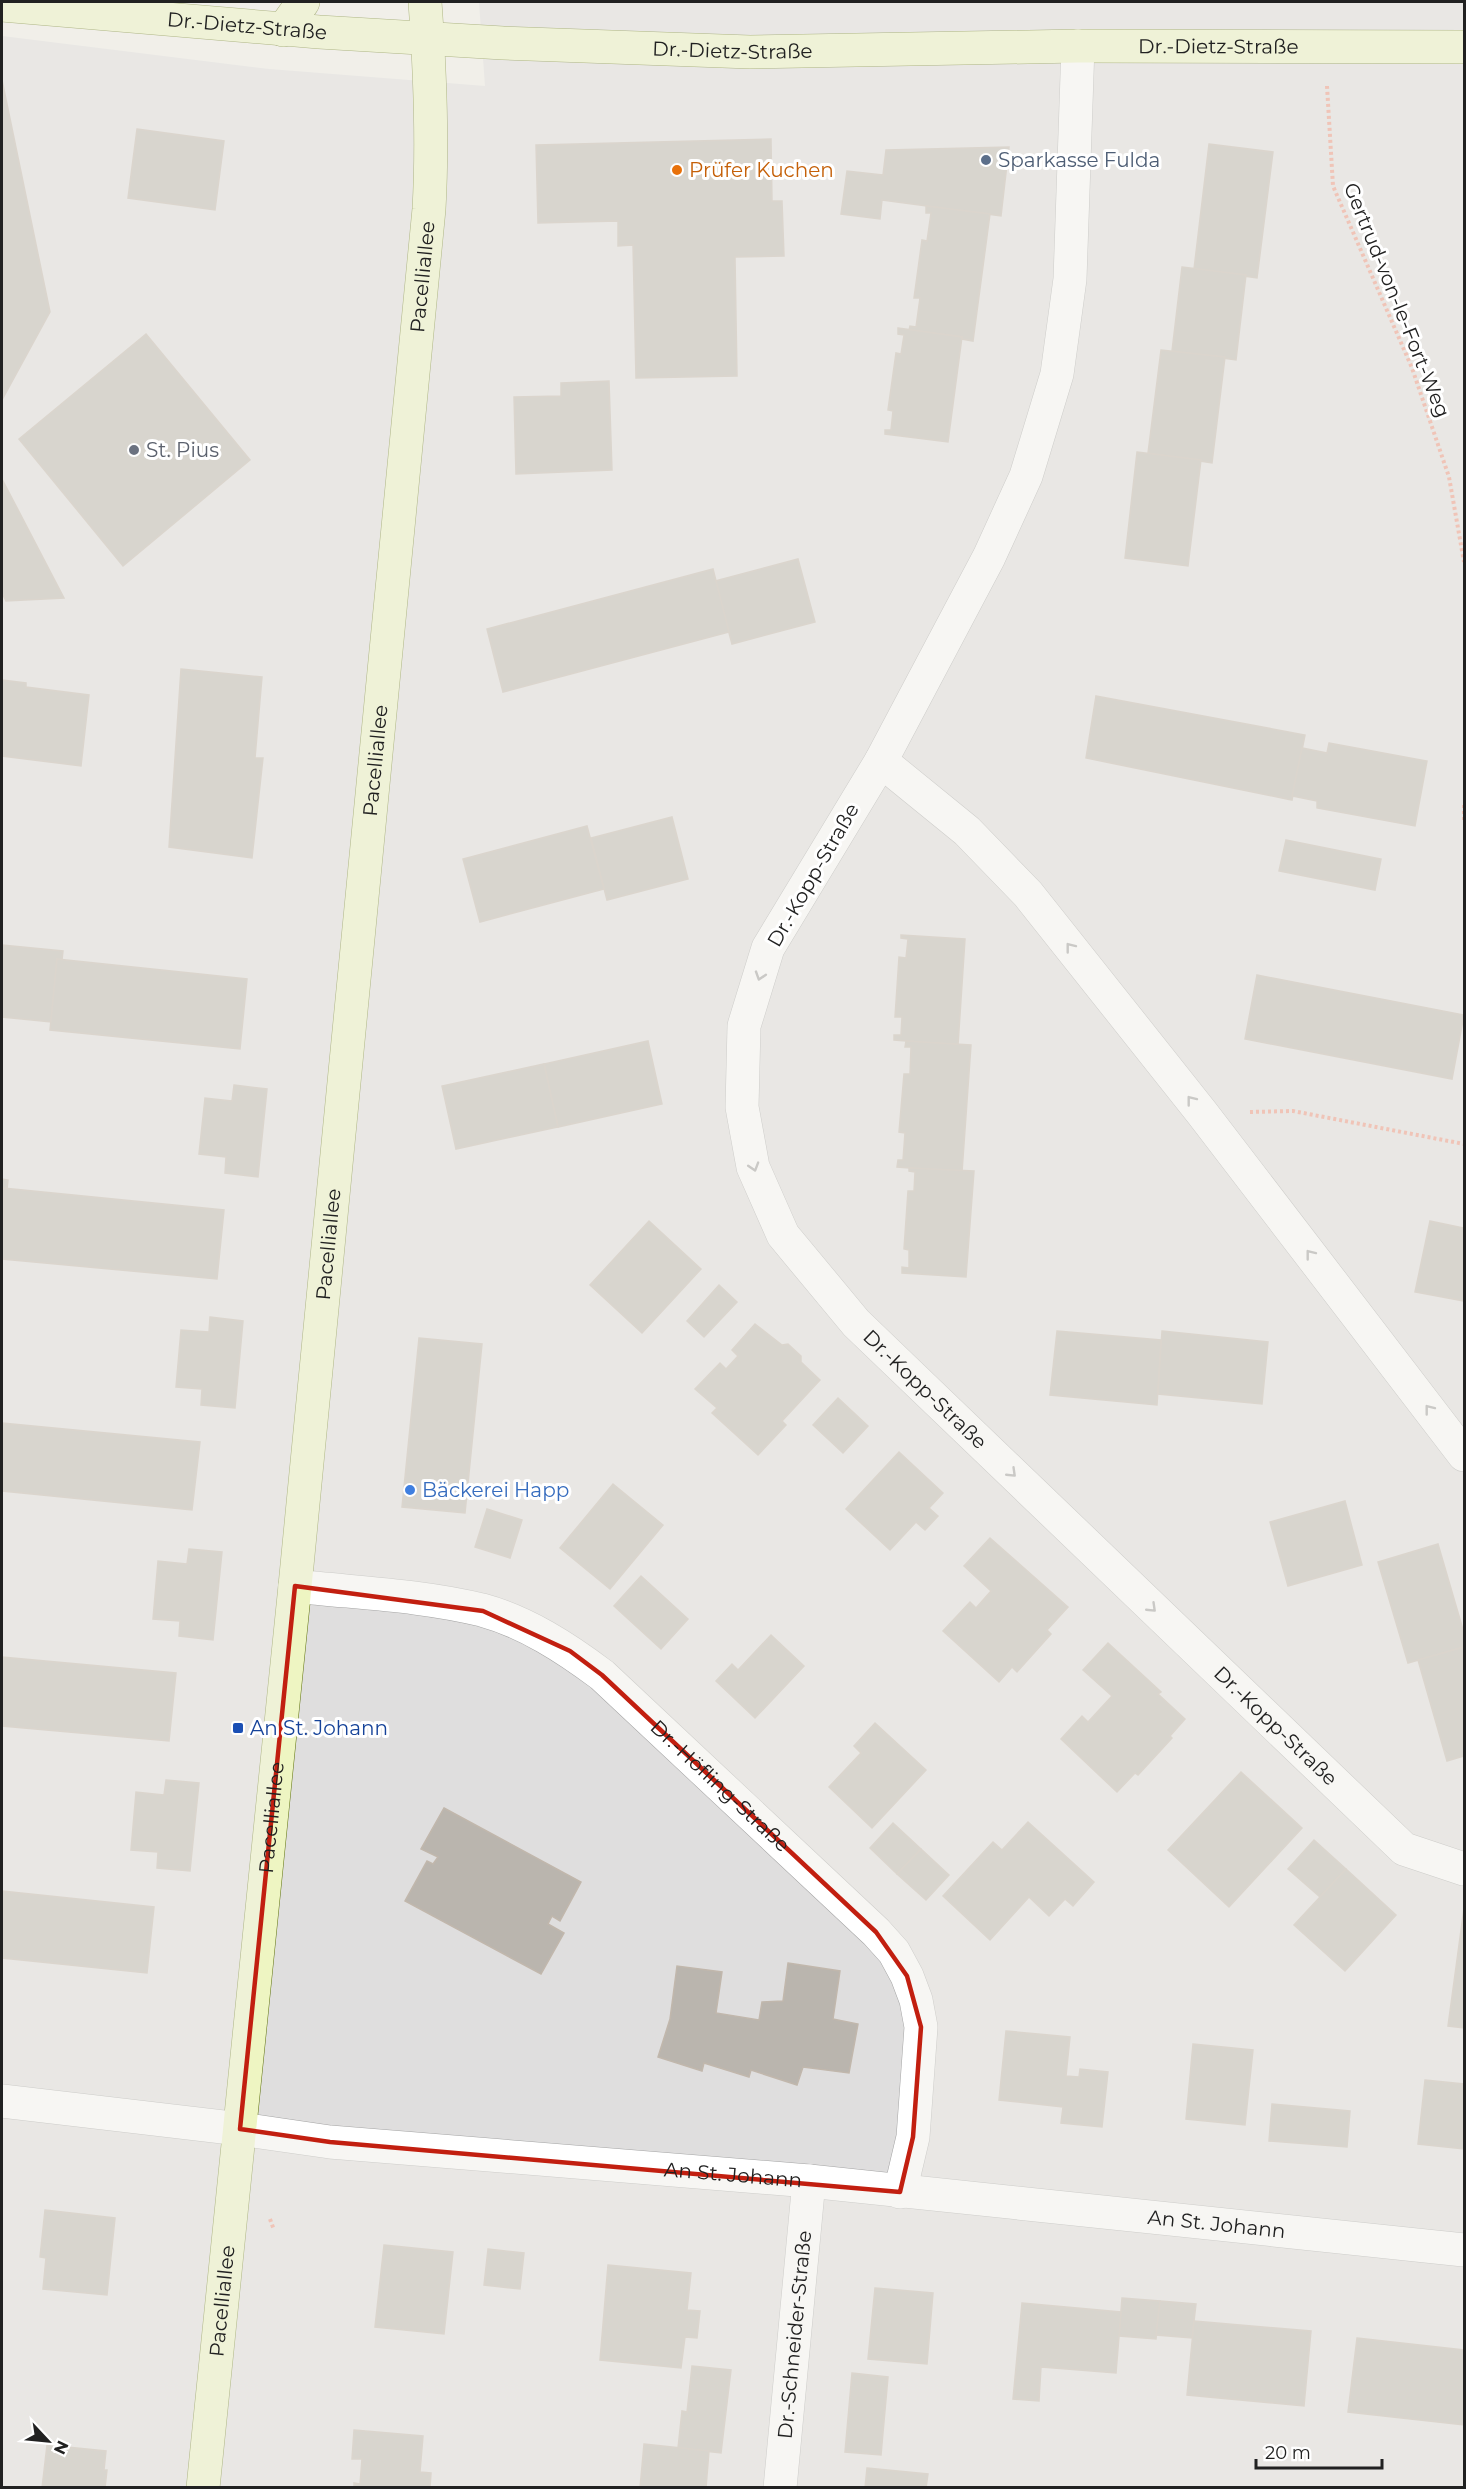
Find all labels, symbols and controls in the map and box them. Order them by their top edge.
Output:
street label: Dr.-Dietz-Straße [166,7,328,44]
street label: Dr.-Dietz-Straße [1138,34,1299,59]
street label: Dr.-Dietz-Straße [652,36,813,64]
place label: Sparkasse Fulda [998,148,1160,172]
marker: Sparkasse Fulda [979,153,993,167]
place label: Prüfer Kuchen [689,158,834,182]
marker: Prüfer Kuchen [670,163,684,177]
street label: Gertrud-von-le-Fort-Weg [1339,179,1455,421]
street label: Pacelliallee [405,220,440,334]
place label: St. Pius [146,438,219,462]
marker: St. Pius [127,443,141,457]
street label: Pacelliallee [358,704,393,817]
street label: Dr.-Kopp-Straße [762,799,864,951]
one-way arrow [1066,942,1077,953]
one-way arrow [754,970,767,981]
one-way arrow [1187,1095,1198,1106]
one-way arrow [747,1161,759,1172]
street label: Pacelliallee [311,1187,346,1301]
one-way arrow [1306,1250,1317,1261]
street label: Dr.-Kopp-Straße [858,1325,992,1454]
one-way arrow [1425,1404,1436,1415]
one-way arrow [1005,1466,1015,1477]
place label: Bäckerei Happ [422,1478,569,1502]
marker: Bäckerei Happ [403,1483,417,1497]
one-way arrow [1146,1601,1156,1612]
street label: Dr.-Kopp-Straße [1209,1661,1342,1791]
street label: Dr.-Höfling-Straße [646,1715,795,1857]
place label: An St. Johann [250,1716,388,1740]
marker: An St. Johann [231,1721,245,1735]
street label: Pacelliallee [254,1761,289,1874]
street label: An St. Johann [663,2157,803,2192]
street label: An St. Johann [1147,2205,1287,2243]
street label: Dr.-Schneider-Straße [773,2229,816,2440]
street label: Pacelliallee [204,2244,240,2358]
north arrow [18,2411,78,2471]
scale bar [1256,2432,1382,2470]
text: N [50,2437,72,2457]
text: 20 m [1265,2442,1311,2464]

